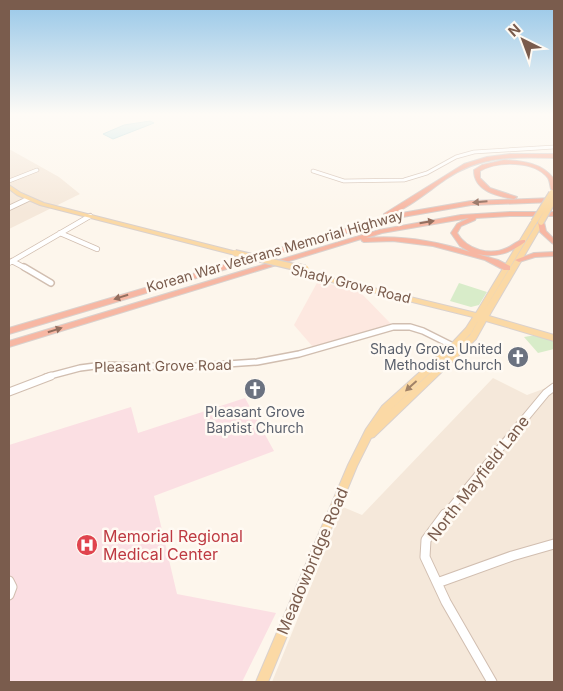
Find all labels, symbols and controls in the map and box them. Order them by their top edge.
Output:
north arrow [498,15,548,65]
text: N [504,20,524,40]
one-way arrow [472,199,488,207]
street label: Korean War Veterans Memorial Highway [144,206,405,295]
one-way arrow [420,217,436,225]
street label: Shady Grove Road [290,260,413,307]
one-way arrow [113,294,128,302]
one-way arrow [48,325,63,333]
place label: Shady Grove United Methodist Church [370,340,502,373]
church icon: Shady Grove United Methodist Church [506,345,530,369]
street label: Pleasant Grove Road [94,356,232,375]
church icon: Pleasant Grove Baptist Church [243,377,267,401]
one-way arrow [406,380,418,392]
place label: Pleasant Grove Baptist Church [205,403,305,436]
street label: North Mayfield Lane [423,411,533,545]
street label: Meadowbridge Road [272,485,352,637]
place label: Memorial Regional Medical Center [103,526,243,564]
hospital icon: Memorial Regional Medical Center [75,533,99,557]

